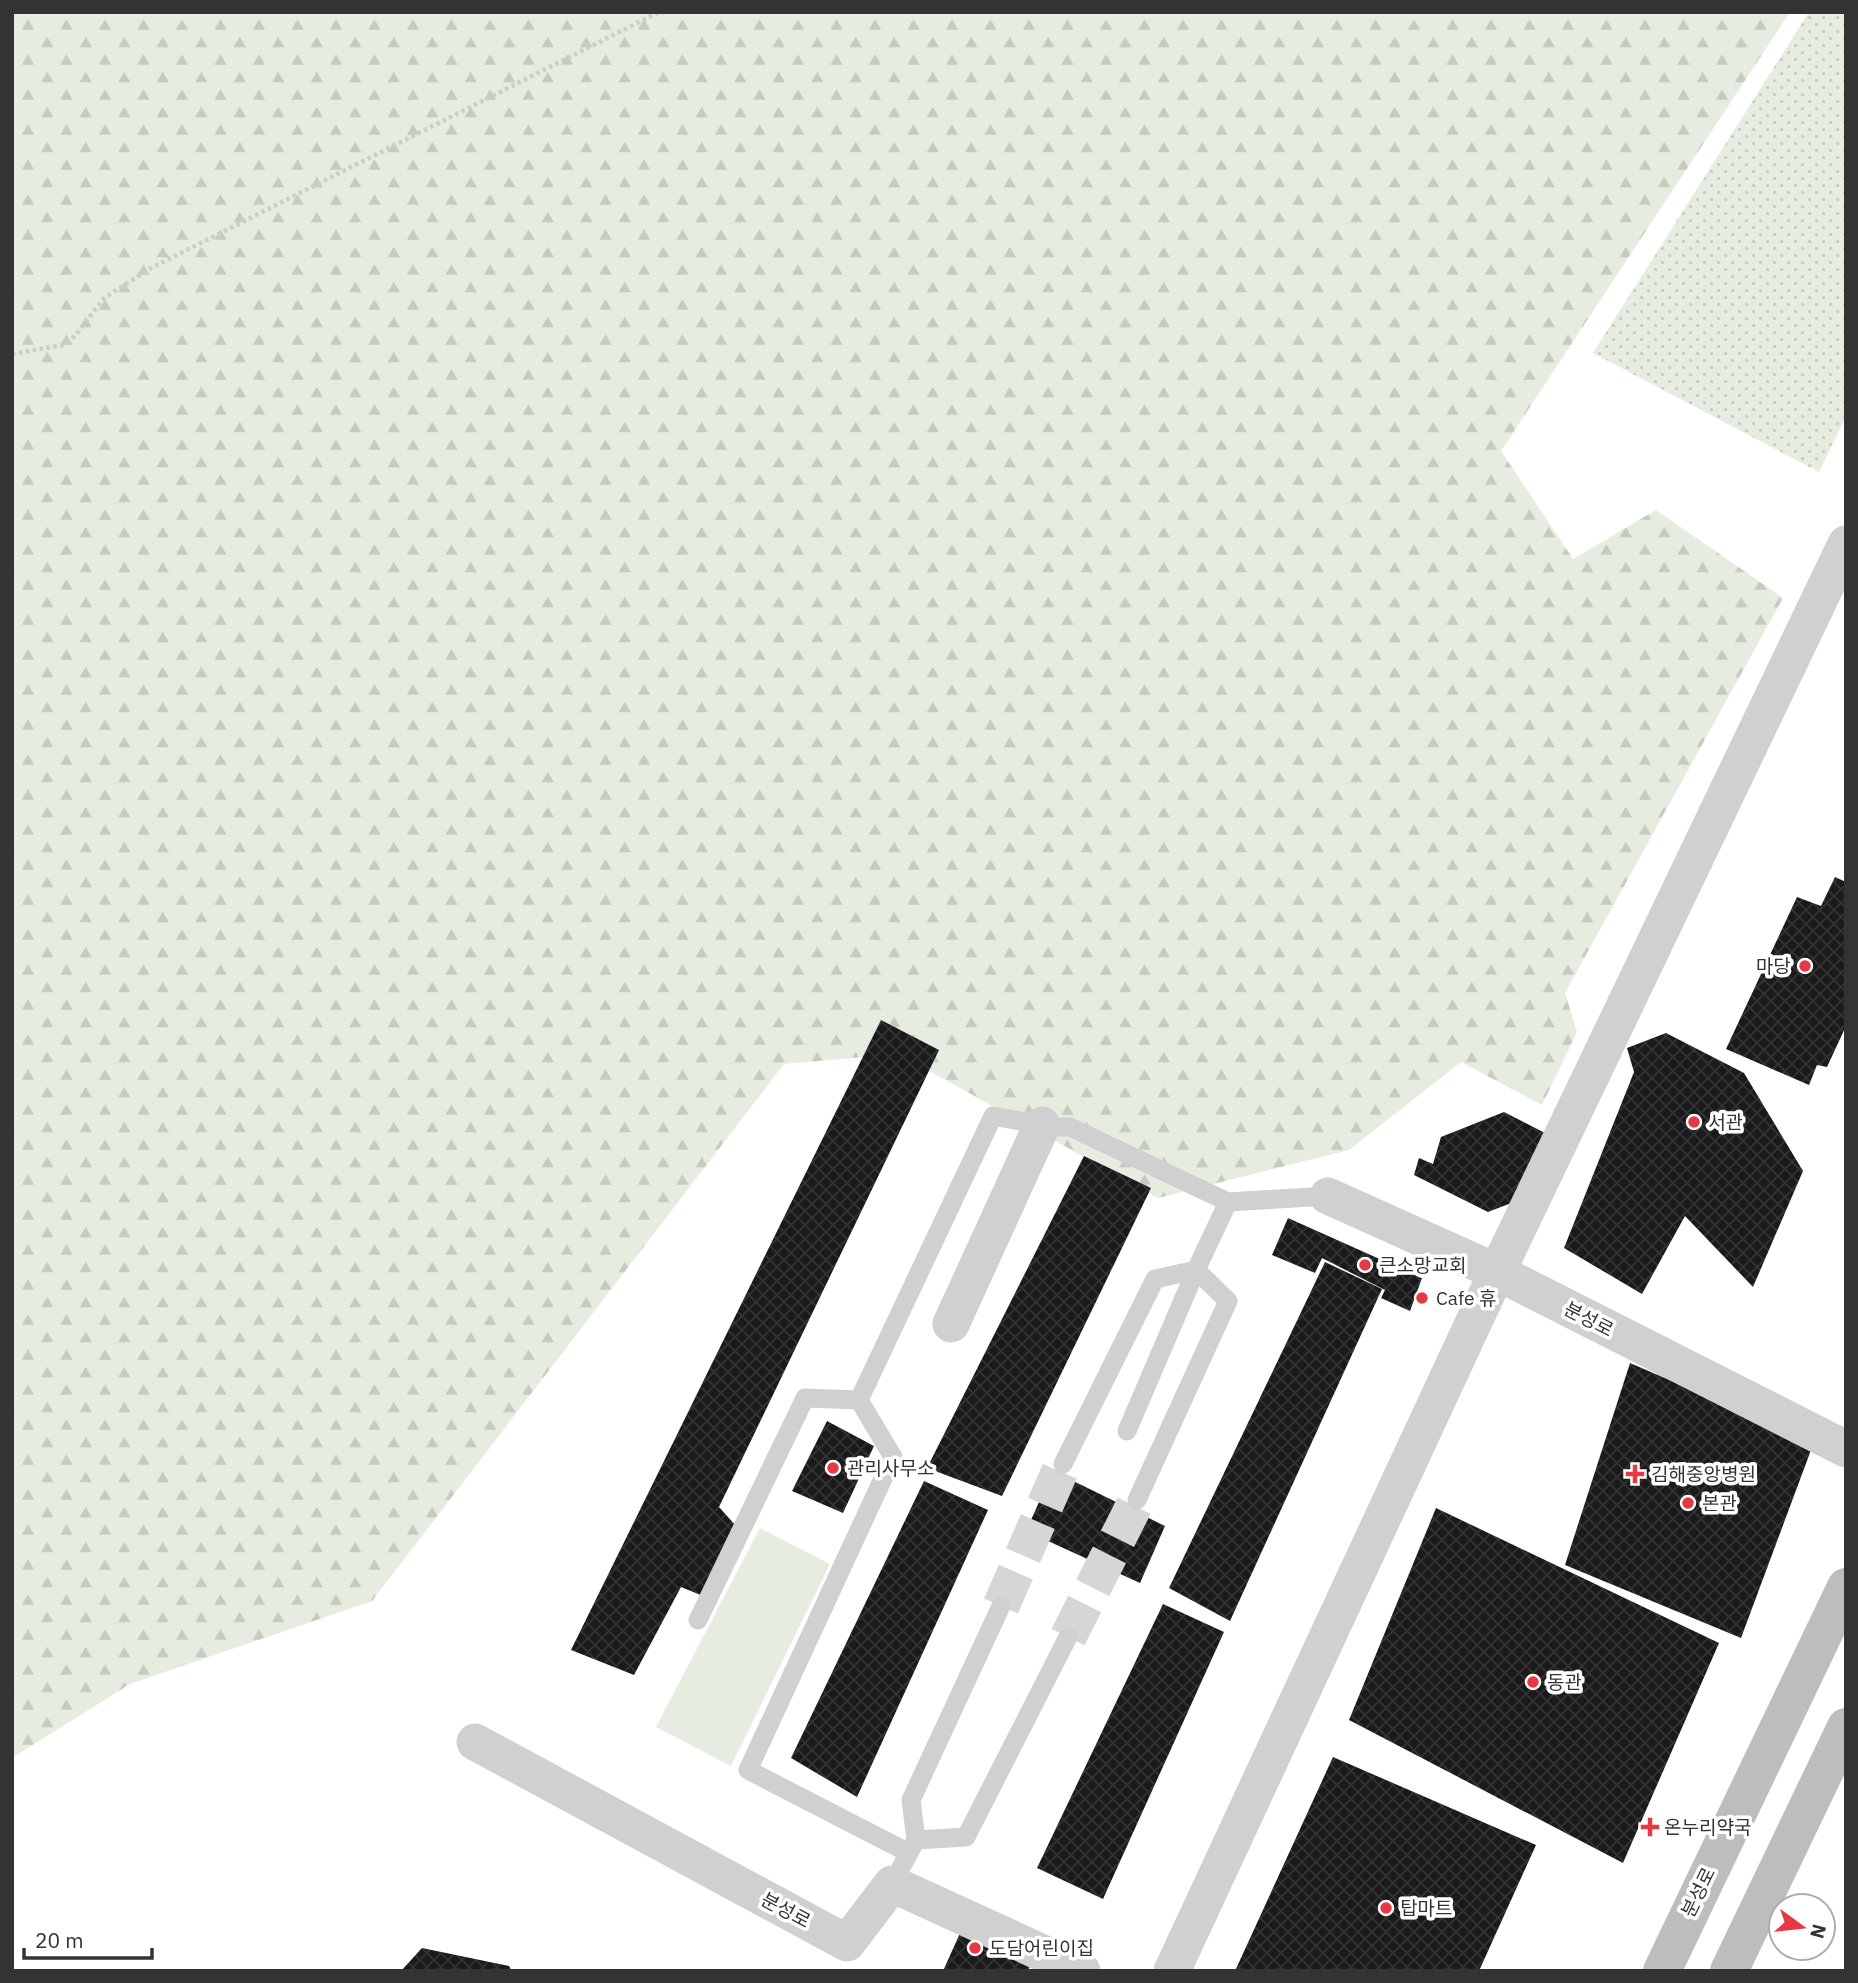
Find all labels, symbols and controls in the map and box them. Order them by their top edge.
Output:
place label: 마당 [1756,954,1791,978]
marker: 마당 [1797,958,1813,974]
place label: 서관 [1708,1110,1743,1134]
marker: 서관 [1686,1114,1702,1130]
place label: 큰소망교회 [1379,1253,1466,1277]
marker: 큰소망교회 [1357,1257,1373,1273]
place label: Cafe 휴 [1436,1286,1496,1310]
marker: Cafe 휴 [1414,1290,1430,1306]
street label: 분성로 [1560,1296,1618,1342]
place label: 관리사무소 [847,1456,934,1480]
marker: 관리사무소 [825,1460,841,1476]
place label: 김해중앙병원 [1651,1462,1756,1486]
marker: 김해중앙병원 [1625,1464,1645,1484]
place label: 본관 [1702,1491,1737,1515]
marker: 본관 [1680,1495,1696,1511]
place label: 동관 [1547,1670,1582,1694]
marker: 동관 [1525,1674,1541,1690]
place label: 온누리약국 [1664,1815,1751,1839]
marker: 온누리약국 [1642,1819,1658,1835]
street label: 분성로 [1676,1863,1720,1921]
street label: 분성로 [757,1887,815,1933]
north arrow [1767,1892,1837,1962]
place label: 탑마트 [1400,1896,1452,1920]
marker: 탑마트 [1378,1900,1394,1916]
scale bar [24,1916,152,1960]
text: N [1805,1922,1832,1941]
text: 20 m [35,1926,84,1954]
place label: 도담어린이집 [989,1936,1094,1960]
marker: 도담어린이집 [967,1940,983,1956]

